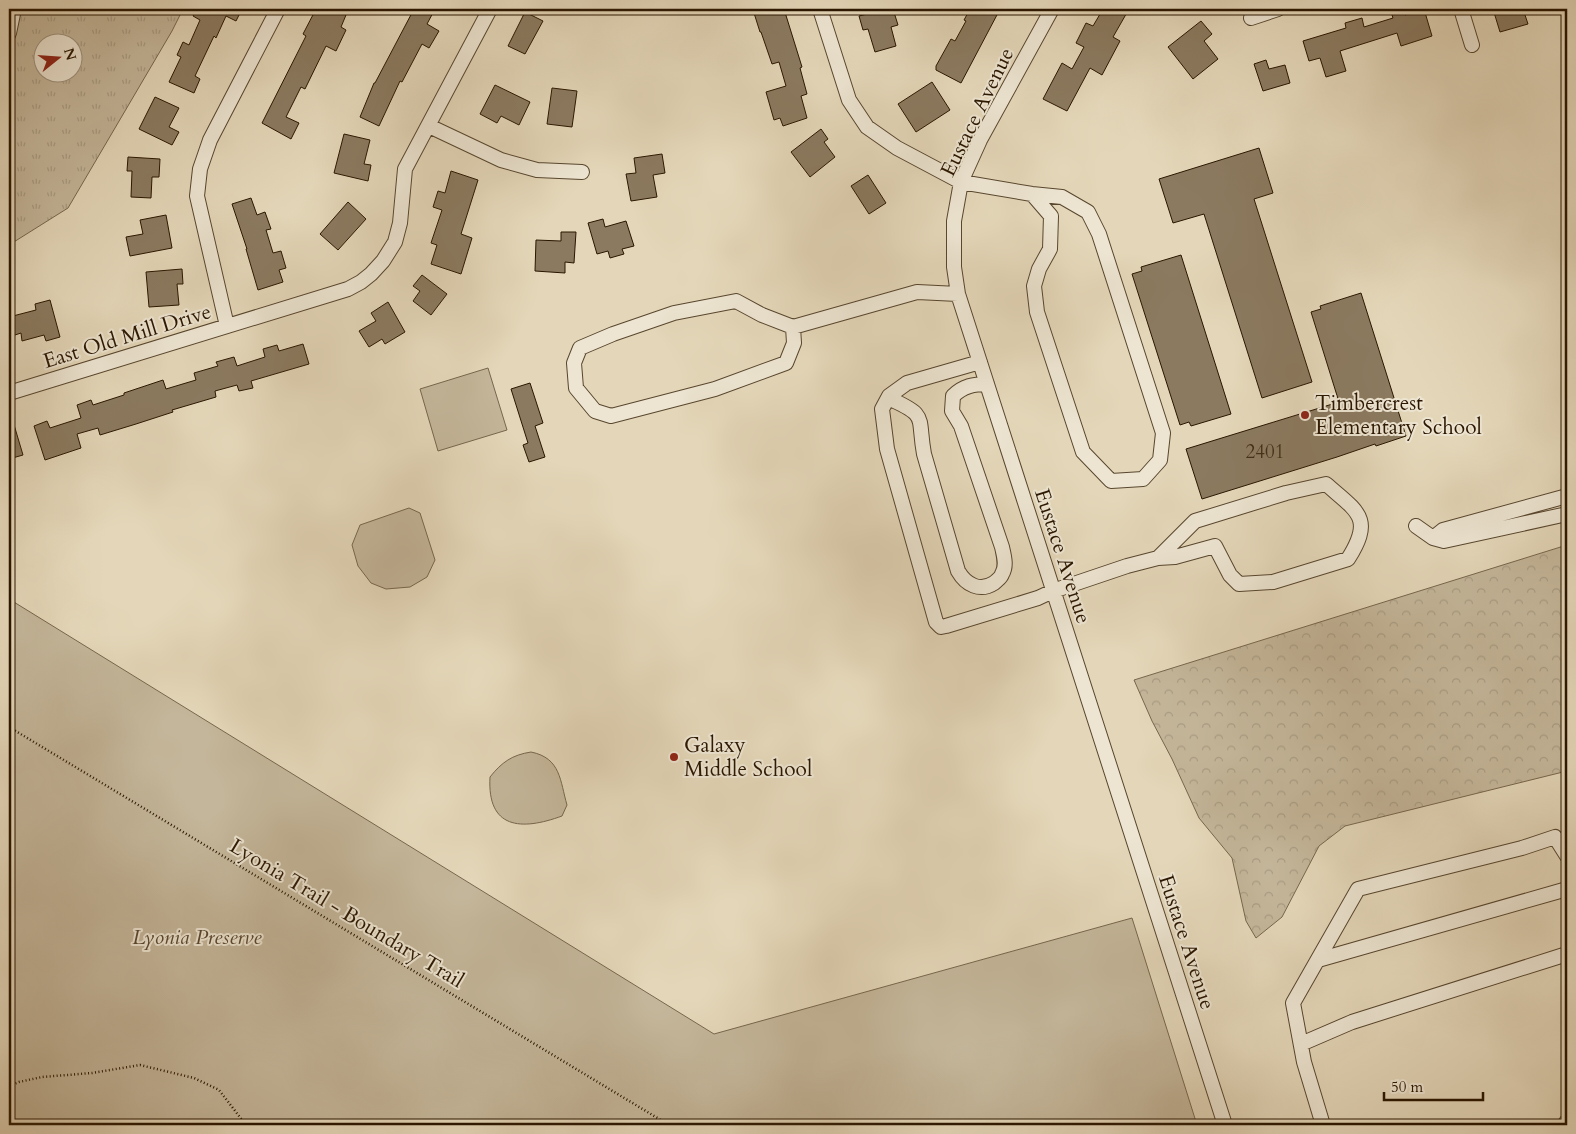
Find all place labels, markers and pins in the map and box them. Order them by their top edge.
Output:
place label: Timbercrest Elementary School [1315,389,1482,442]
marker: Timbercrest Elementary School [1299,409,1311,421]
place label: Galaxy Middle School [684,731,812,784]
marker: Galaxy Middle School [668,751,680,763]

